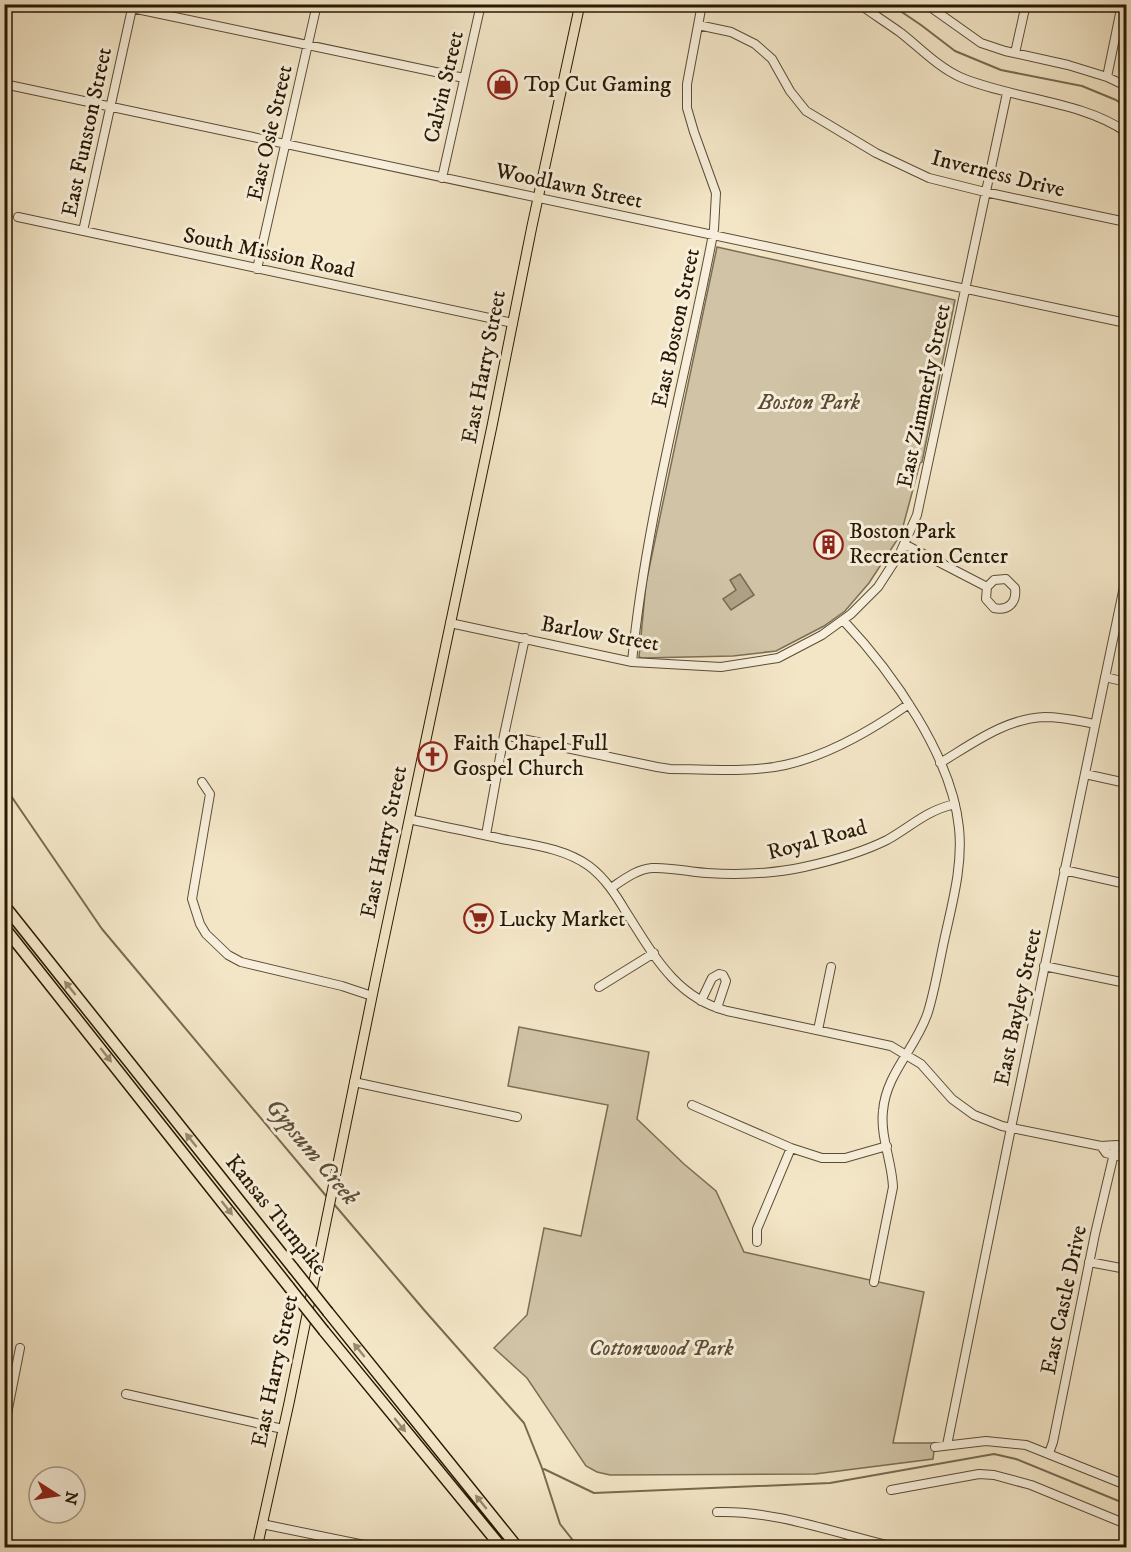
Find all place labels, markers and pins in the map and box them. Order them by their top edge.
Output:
shop icon: Top Cut Gaming [487,68,519,100]
place label: Top Cut Gaming [524,71,671,98]
place label: Boston Park Recreation Center [849,518,1009,570]
building icon: Boston Park Recreation Center [812,528,844,560]
place label: Faith Chapel Full Gospel Church [453,730,608,782]
church icon: Faith Chapel Full Gospel Church [416,740,448,772]
supermarket icon: Lucky Market [462,903,494,935]
place label: Lucky Market [499,906,625,933]

